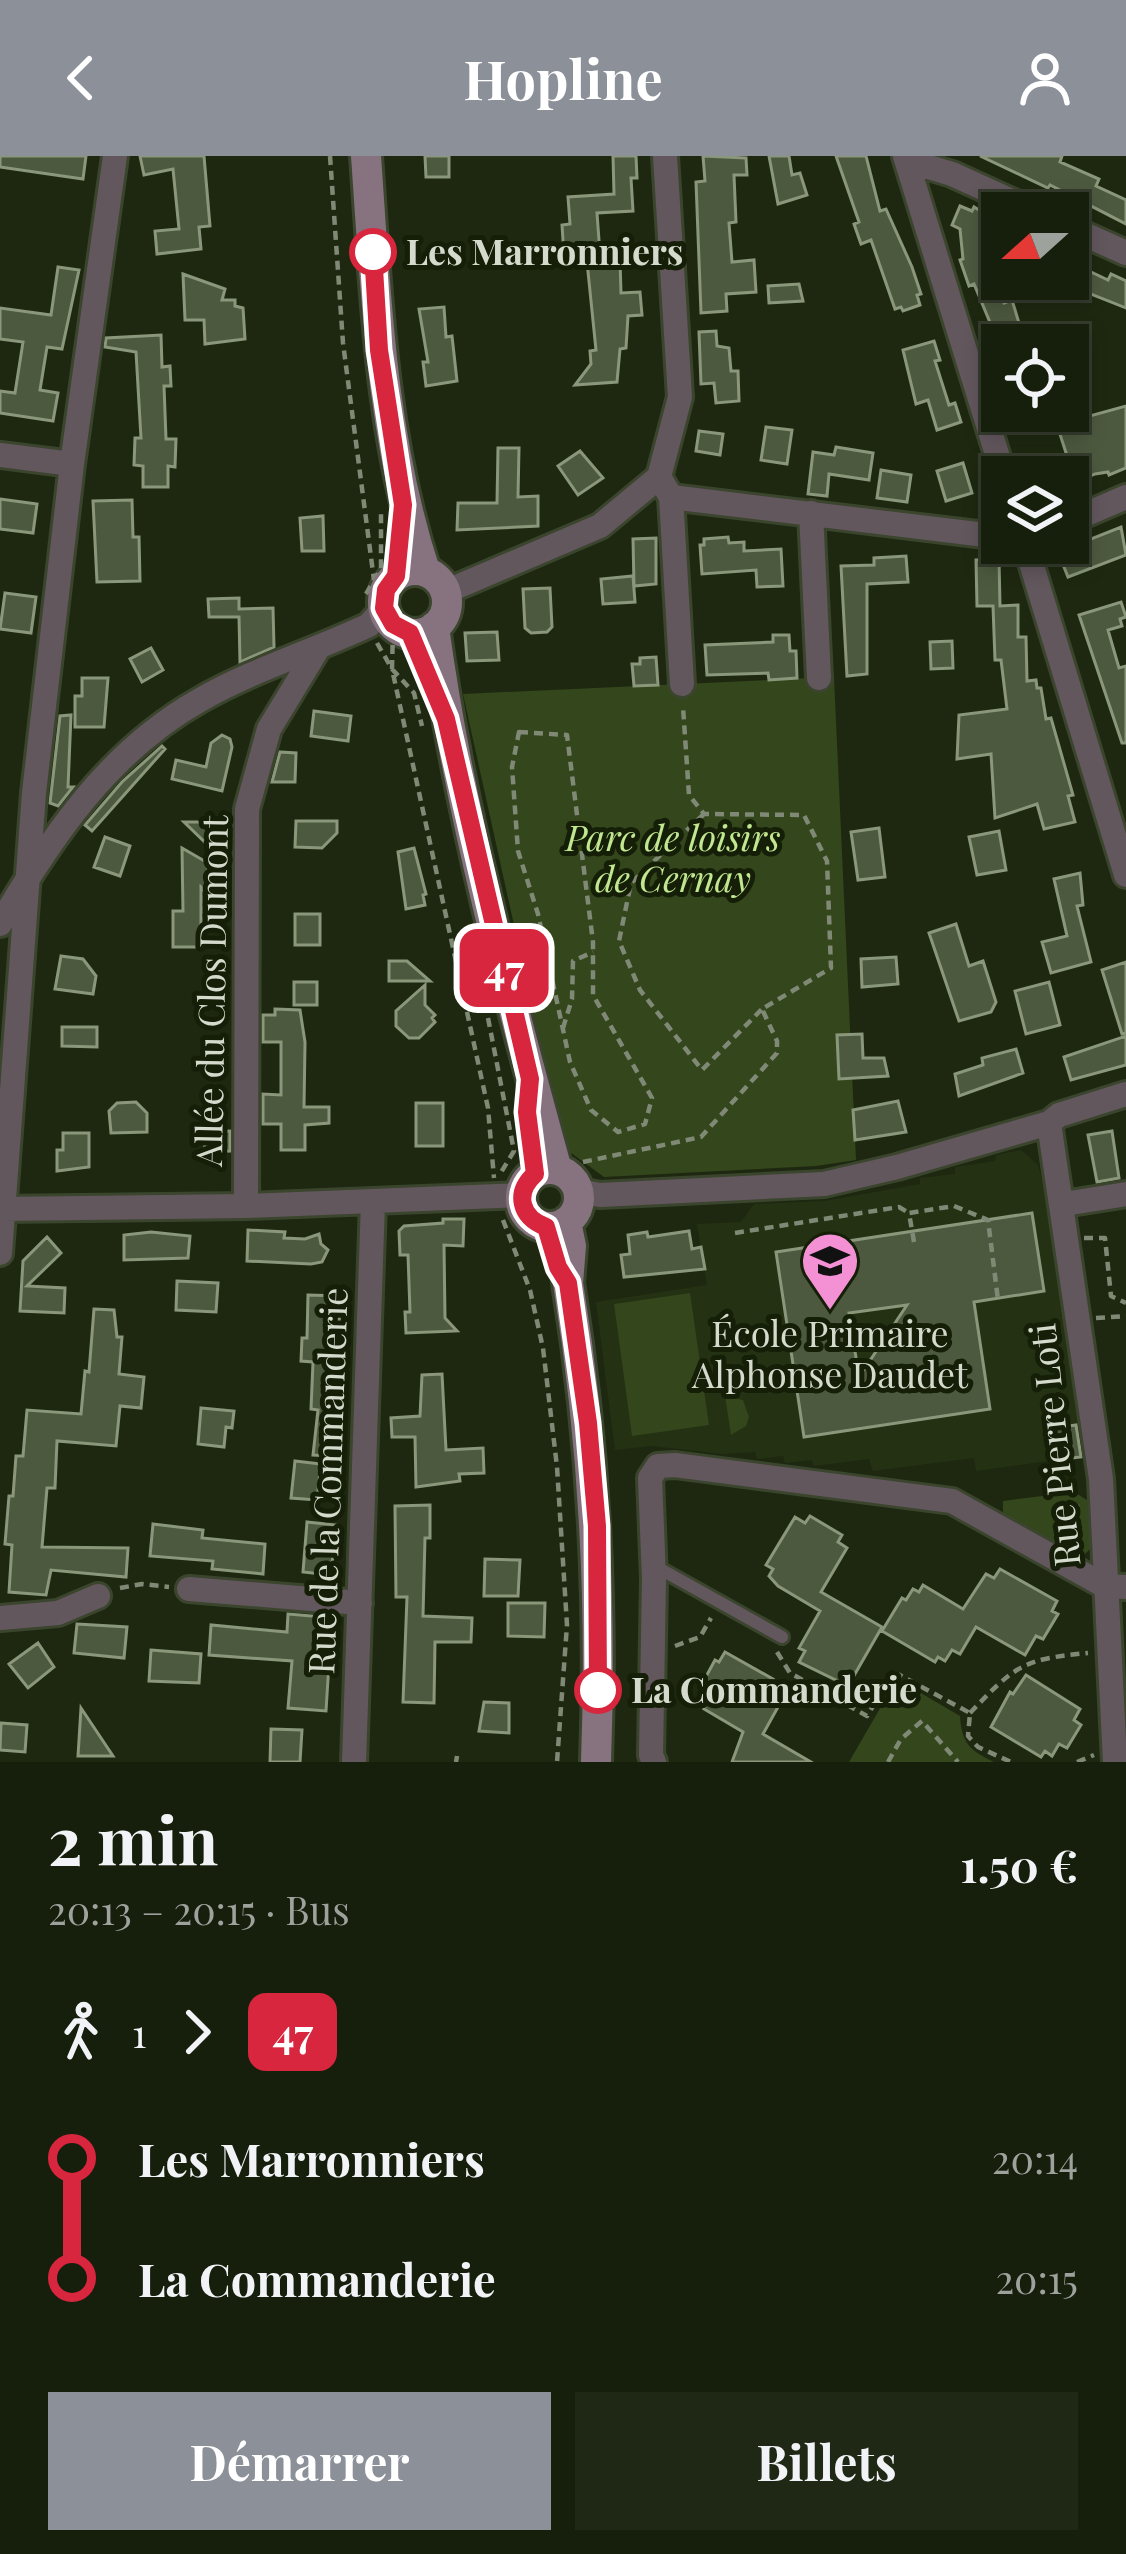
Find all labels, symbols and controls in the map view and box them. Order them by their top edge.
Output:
text: Hopline [463,42,663,114]
icon: back [48,45,114,111]
icon: person [1012,45,1078,111]
north arrow [981,192,1089,300]
map controls [981,192,1089,564]
place label: Les Marronniers [406,226,683,274]
marker: Les Marronniers [351,230,395,274]
button: locate [981,324,1089,432]
button: layers [981,456,1089,564]
park label: Parc de loisirs de Cernay [563,812,781,901]
street label: Allée du Clos Dumont [183,814,237,1168]
line badge: 47 [450,929,558,1007]
text: 47 [484,940,524,996]
school or university icon: École Primaire Alphonse Daudet [799,1230,861,1312]
street label: Rue de la Commanderie [295,1287,357,1675]
place label: École Primaire Alphonse Daudet [691,1308,969,1397]
street label: Rue Pierre Loti [1016,1321,1090,1569]
place label: La Commanderie [631,1664,917,1712]
marker: La Commanderie [576,1668,620,1712]
text: 2 min [48,1794,218,1882]
text: 1.50 € [960,1834,1078,1894]
text: 20:13 – 20:15 · Bus [48,1883,350,1935]
icon: walk [48,1999,114,2065]
icon: forward [164,1999,230,2065]
text: 47 [272,2004,313,2060]
text: 1 [132,2006,146,2058]
text: Les Marronniers [138,2128,485,2188]
text: 20:14 [992,2132,1078,2184]
text: La Commanderie [138,2248,496,2308]
text: 20:15 [995,2252,1078,2304]
button: Démarrer [48,2392,551,2530]
button: Billets [575,2392,1078,2530]

